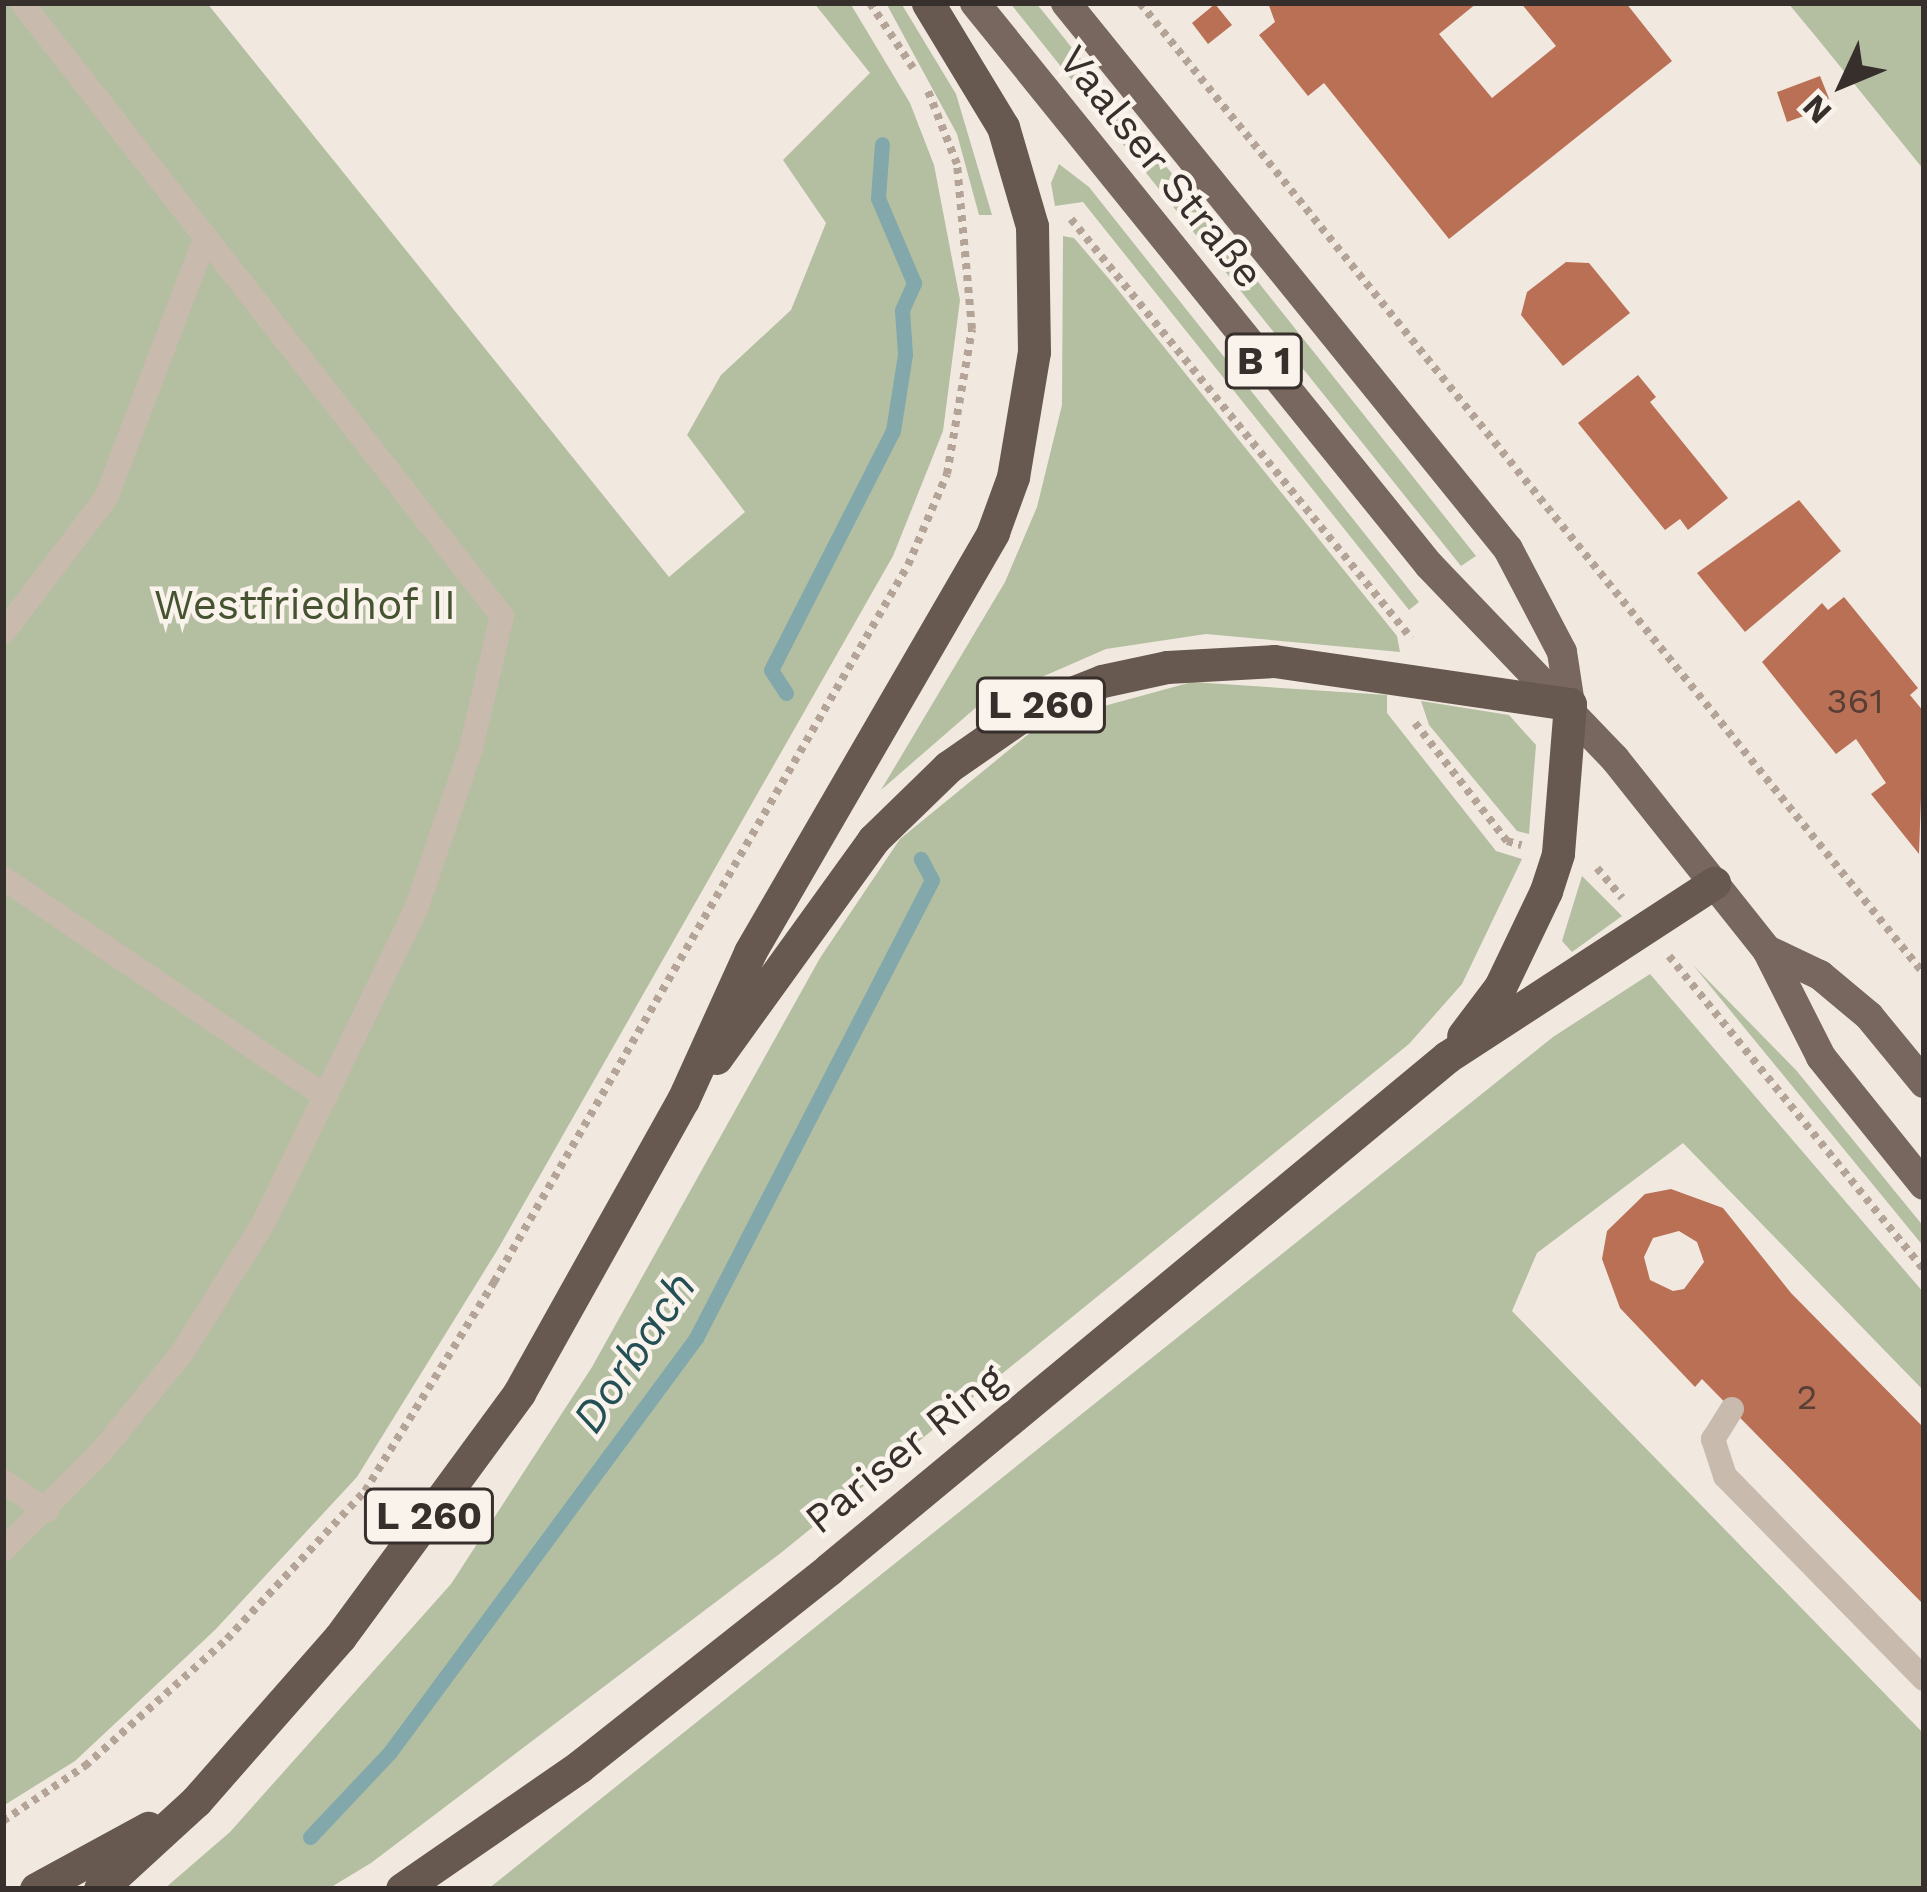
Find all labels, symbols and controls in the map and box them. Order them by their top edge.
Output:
north arrow [1783,24,1903,144]
street label: Vaalser Straße [1048,35,1274,299]
text: N [1794,87,1839,132]
road number: B 1 [1222,328,1306,394]
park label: Westfriedhof II [153,580,457,630]
road number: L 260 [975,672,1107,738]
house number: 361 [1827,680,1883,724]
water label: Dorbach [561,1261,707,1443]
street label: Pariser Ring [795,1353,1015,1545]
house number: 2 [1797,1376,1817,1420]
road number: L 260 [363,1483,495,1549]

